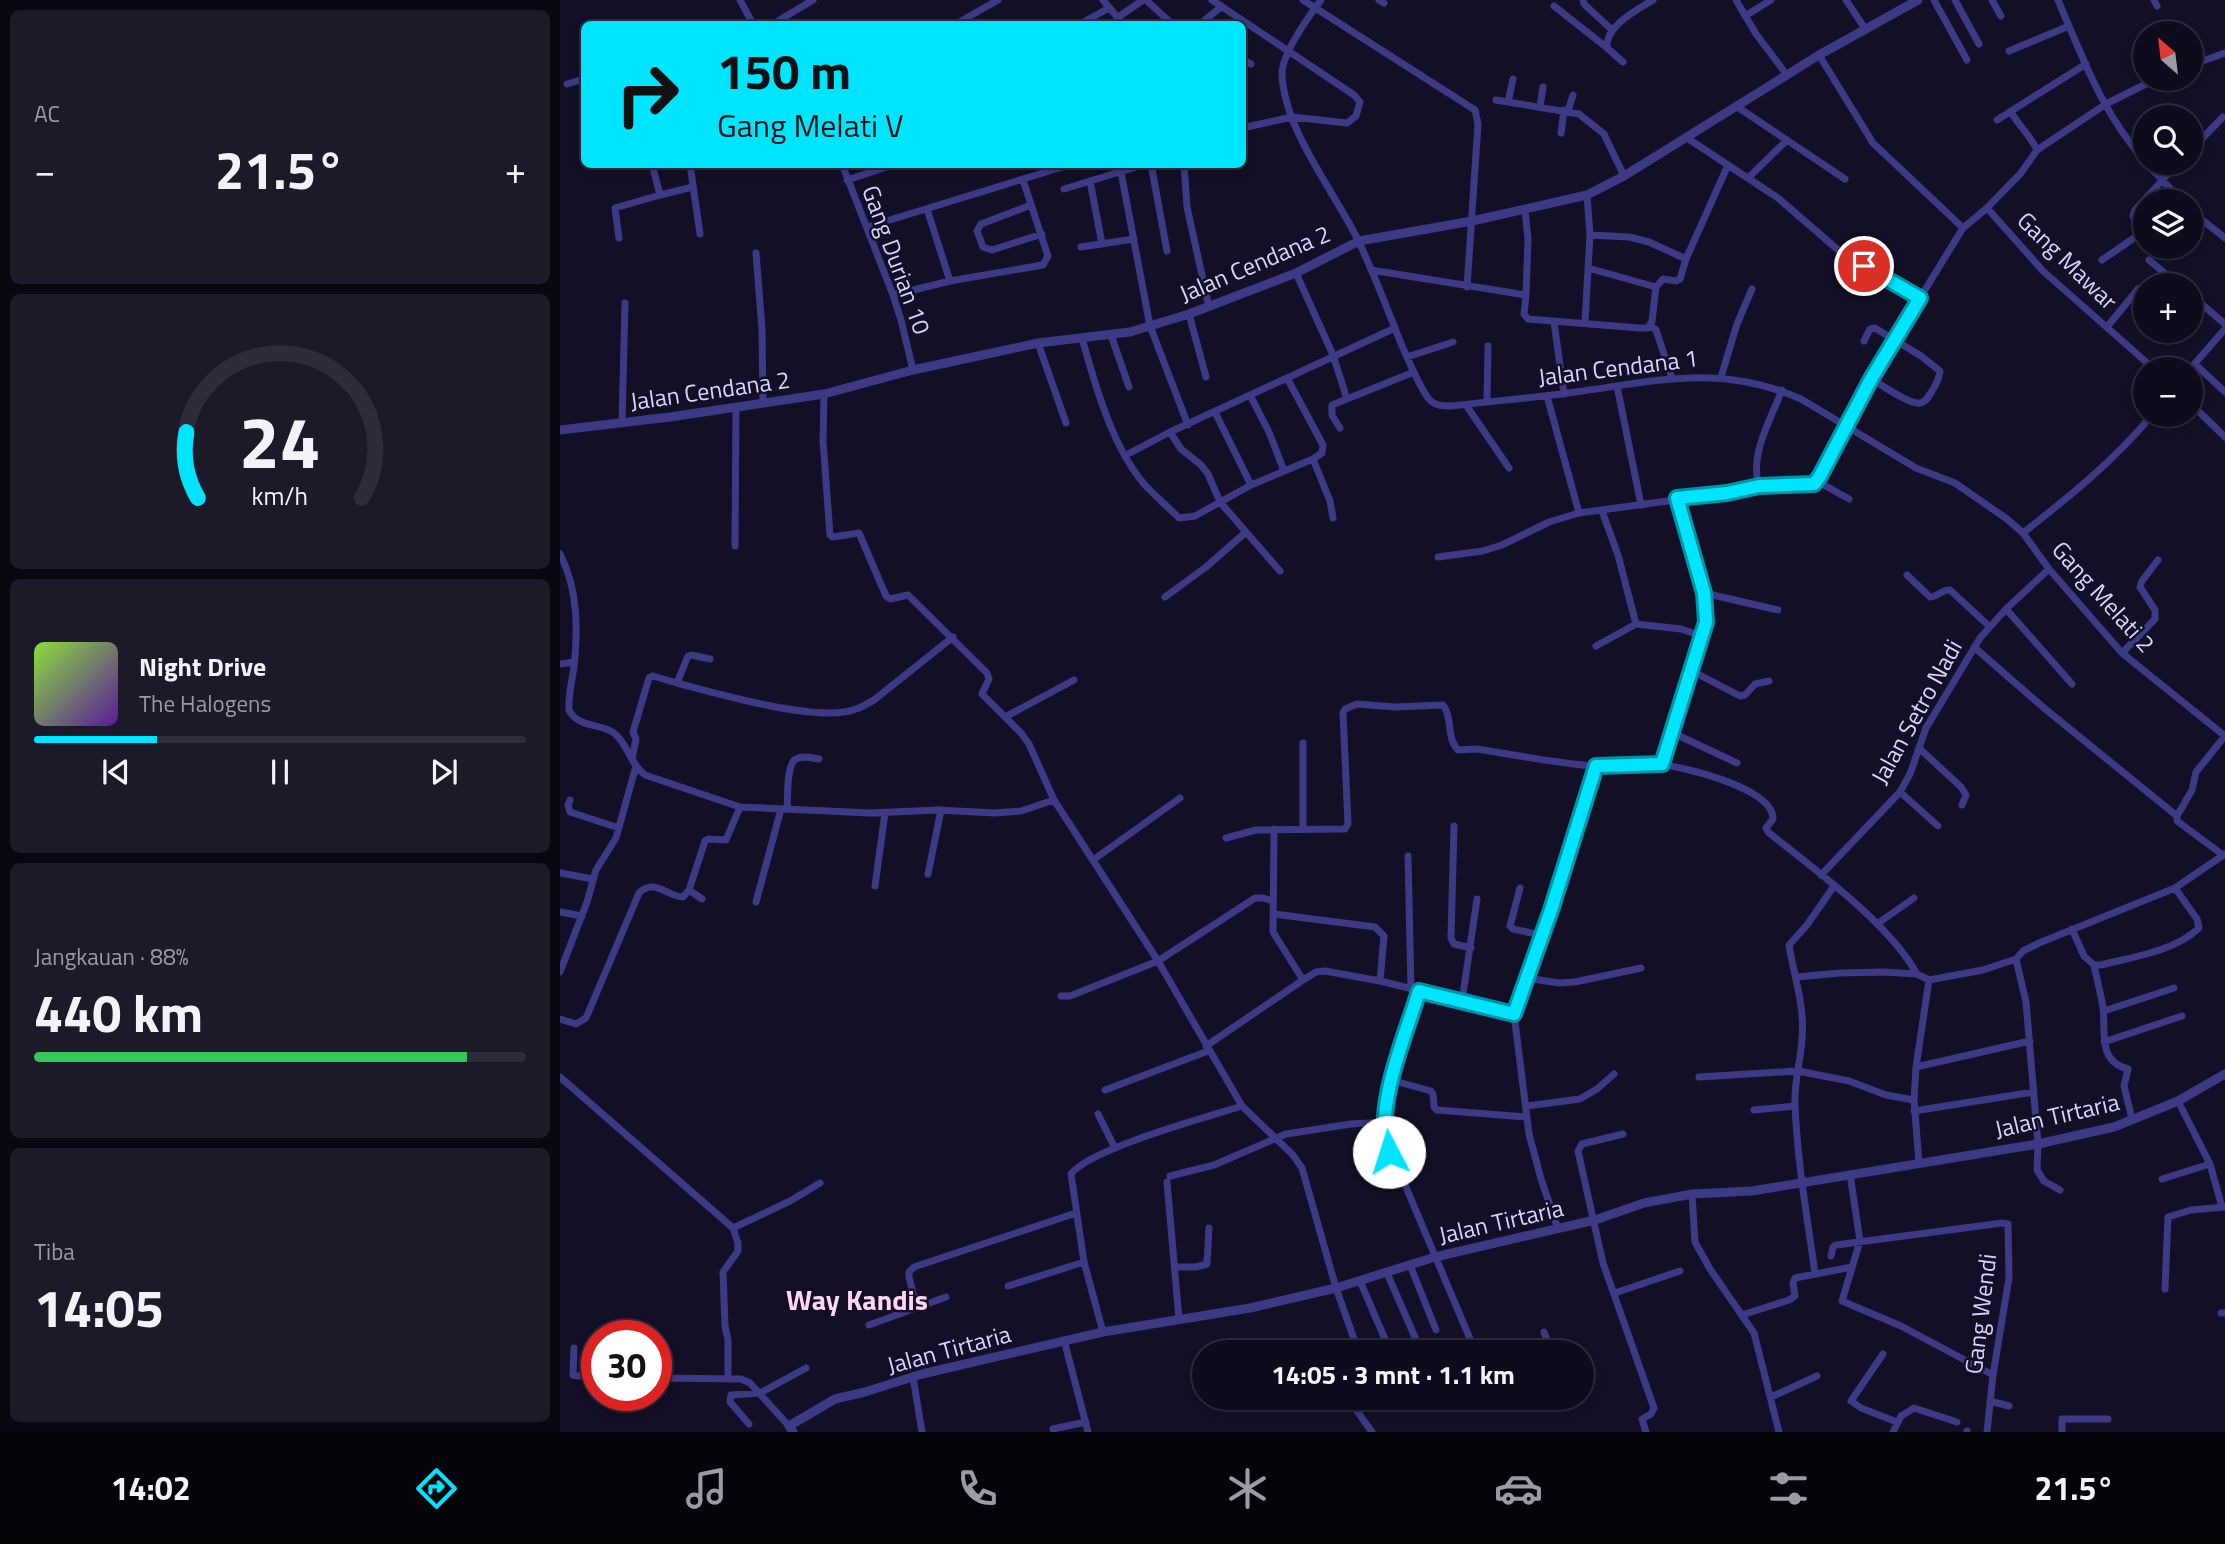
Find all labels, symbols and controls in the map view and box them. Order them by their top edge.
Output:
north arrow [2133,21,2203,91]
map controls [2133,21,2203,427]
text: 150 m [717,33,851,108]
icon: right [602,49,693,140]
text: AC [34,96,60,131]
text: Gang Melati V [717,101,904,149]
button: search [2133,105,2203,175]
text: 21.5° [215,130,345,209]
text: − [34,141,55,199]
text: + [505,141,526,199]
street label: Gang Durian 10 [853,180,941,339]
button: layers [2133,189,2203,259]
street label: Gang Mawar [2009,203,2126,318]
street label: Jalan Cendana 2 [1174,215,1336,311]
pin [1834,236,1894,296]
icon: arrive [1845,247,1883,285]
button: + [2133,273,2203,343]
street label: Jalan Cendana 1 [1536,339,1700,395]
button: − [2133,357,2203,427]
street label: Jalan Cendana 2 [628,361,792,419]
text: 24 [239,386,321,496]
text: km/h [252,476,308,514]
street label: Gang Melati 2 [2044,532,2164,660]
street label: Jalan Setro Nadi [1861,633,1971,790]
text: Night Drive [139,647,266,686]
text: The Halogens [139,686,271,721]
icon: previous [97,753,135,791]
icon: pause [261,753,299,791]
icon: next [425,753,463,791]
text: Jangkauan · 88% [34,939,189,974]
text: 440 km [34,973,203,1052]
street label: Jalan Tirtaria [1991,1083,2123,1147]
position arrow [1352,1115,1426,1189]
street label: Jalan Tirtaria [1435,1189,1567,1253]
text: Tiba [34,1234,75,1269]
street label: Gang Wendi [1955,1252,2005,1376]
text: 14:05 [34,1268,164,1347]
district label: Way Kandis [786,1278,928,1321]
street label: Jalan Tirtaria [883,1315,1015,1383]
speed limit sign: 30 [581,1320,672,1411]
text: 14:05 · 3 mnt · 1.1 km [1271,1355,1515,1394]
text: 14:02 [111,1464,191,1512]
icon: directions [412,1464,461,1513]
icon: music [682,1464,731,1513]
icon: phone [953,1464,1002,1513]
icon: climate [1223,1464,1272,1513]
icon: car [1494,1464,1543,1513]
icon: filters [1764,1464,1813,1513]
text: 21.5° [2034,1464,2114,1512]

